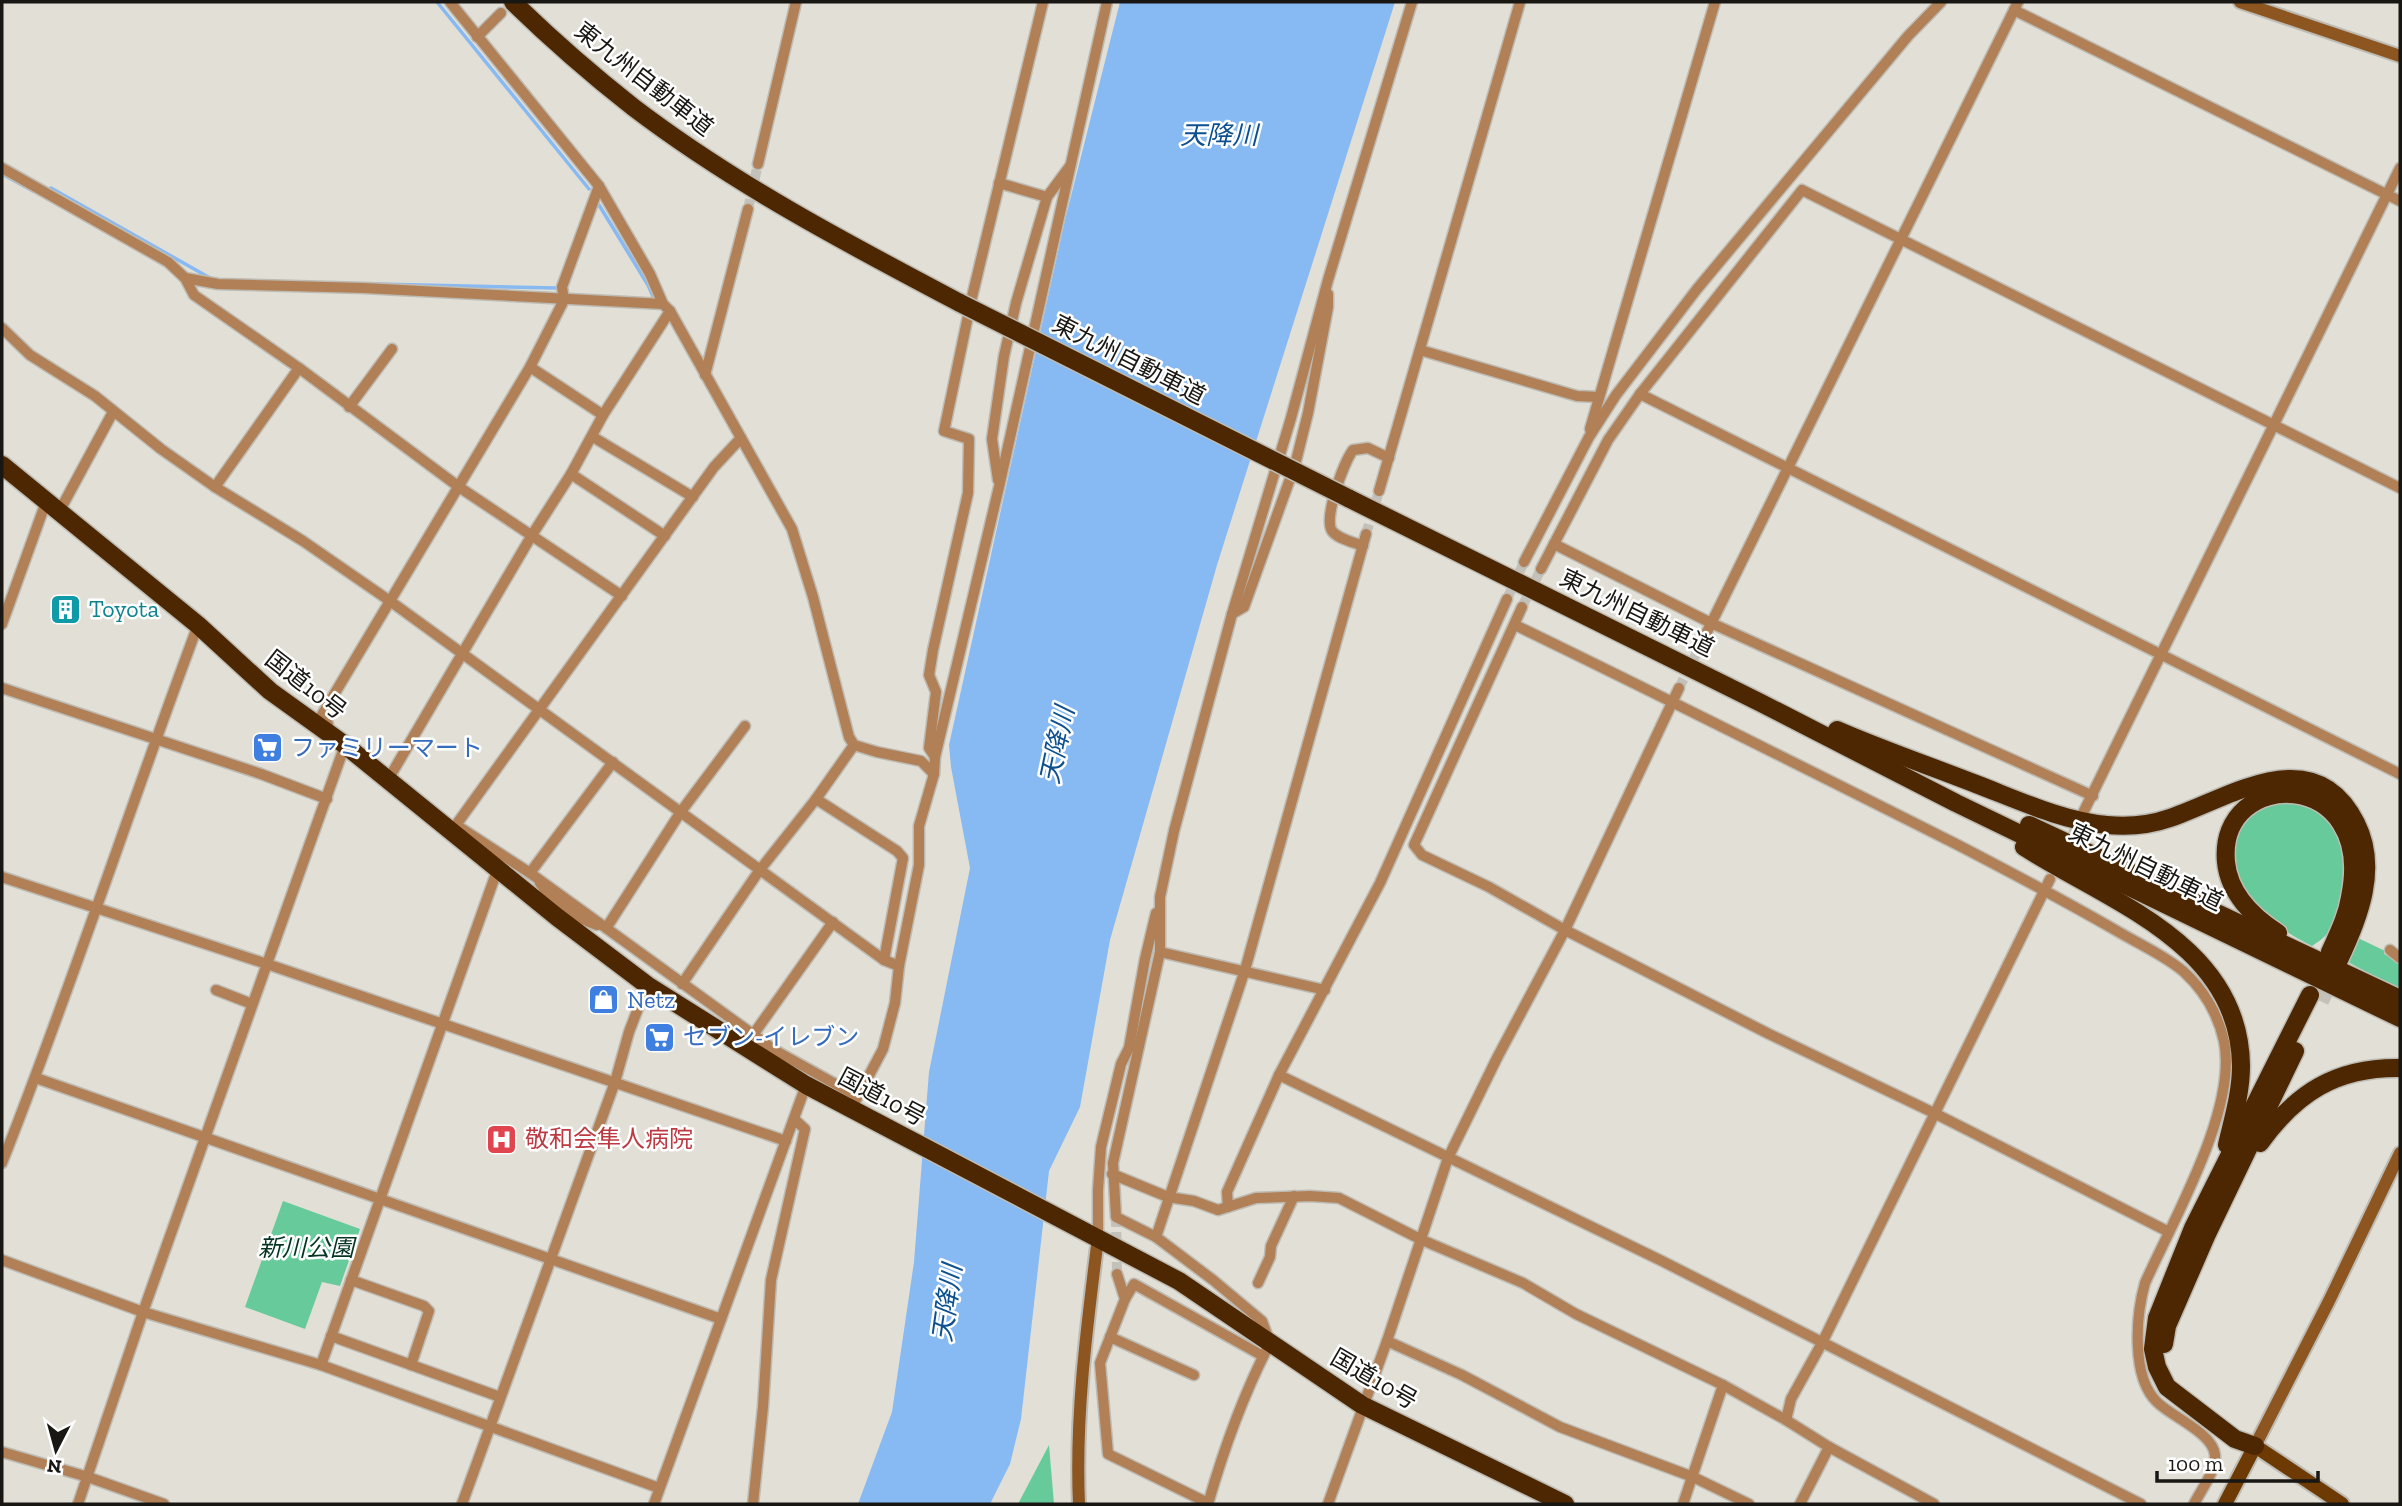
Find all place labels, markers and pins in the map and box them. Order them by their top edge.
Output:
building icon: Toyota [49,592,83,626]
place label: Toyota [89,594,159,623]
supermarket icon: ファミリーマート [251,731,285,765]
place label: ファミリーマート [291,733,483,762]
shop icon: Netz [587,983,621,1017]
place label: Netz [627,985,676,1014]
supermarket icon: セブン-イレブン [643,1020,677,1054]
place label: セブン-イレブン [683,1022,859,1051]
hospital icon: 敬和会隼人病院 [485,1122,519,1156]
place label: 敬和会隼人病院 [525,1124,693,1153]

